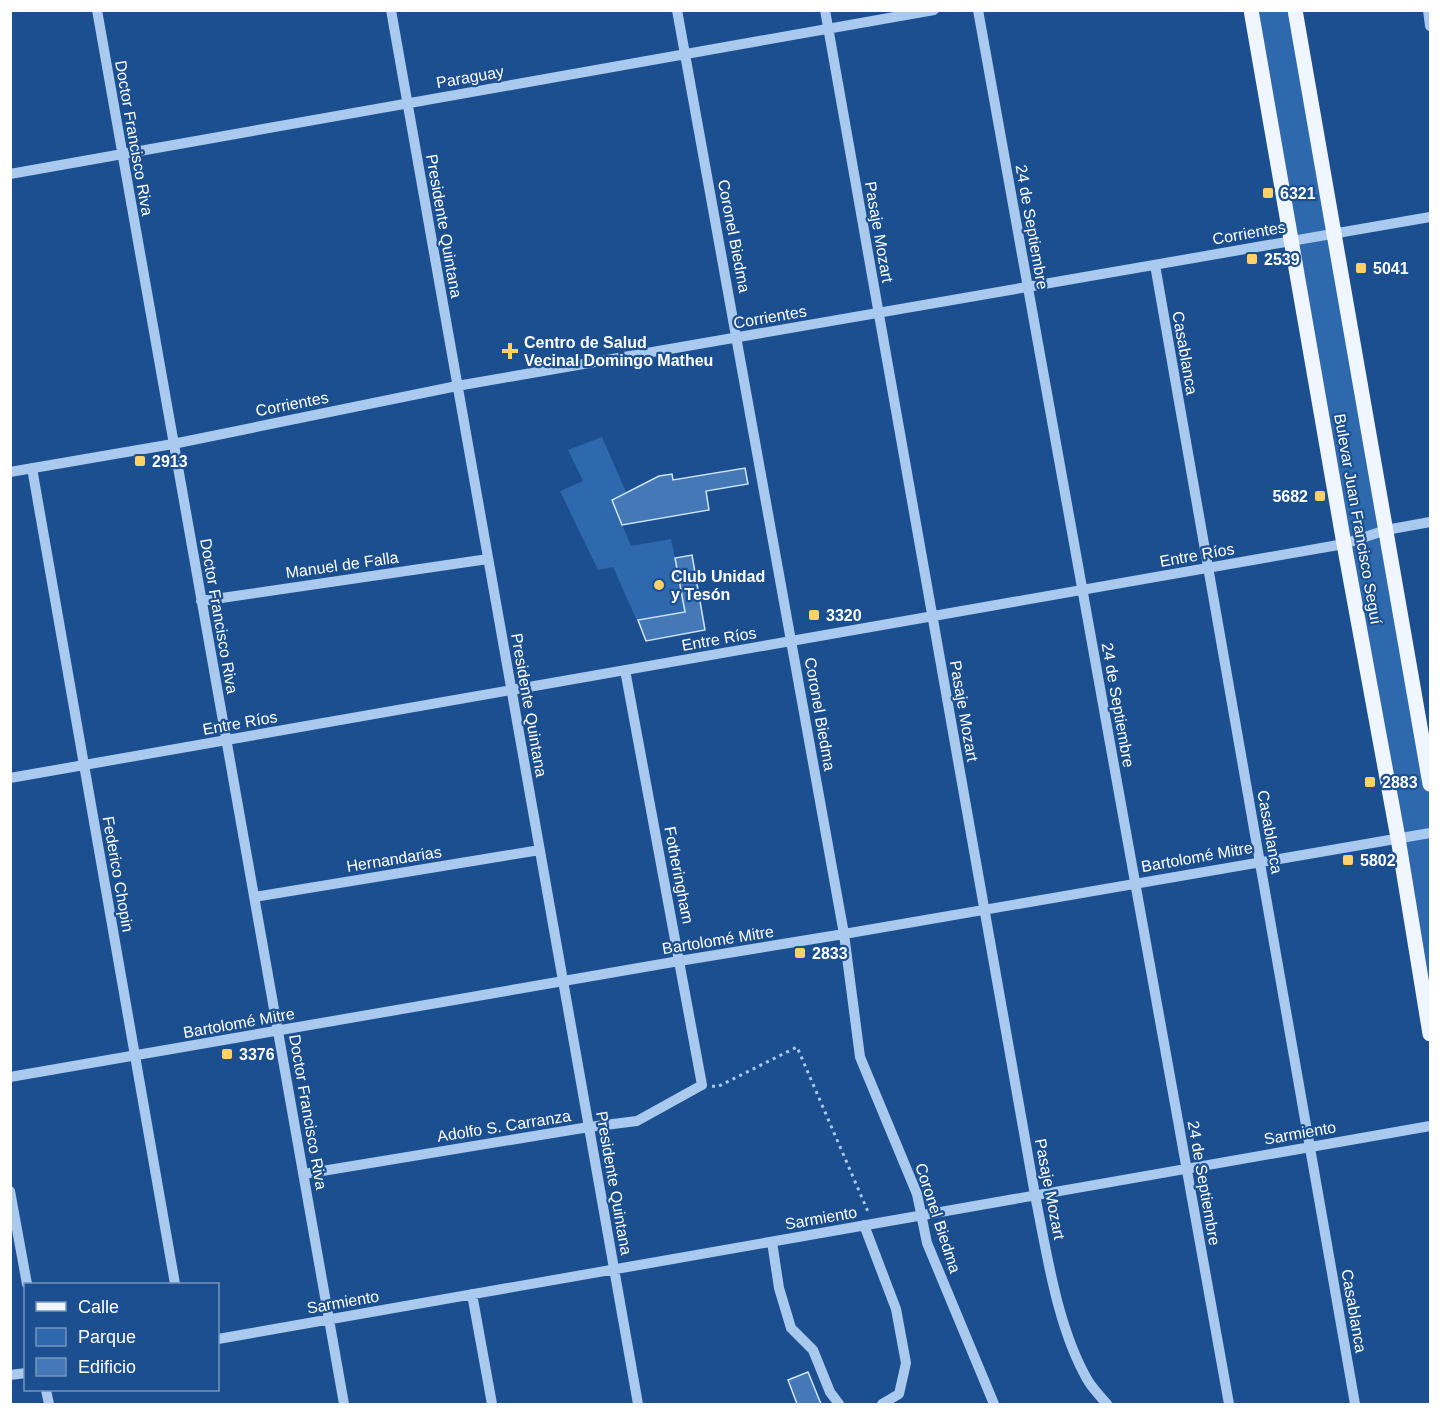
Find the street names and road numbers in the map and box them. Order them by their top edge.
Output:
street label: Doctor Francisco Riva [112,59,156,217]
street label: Paraguay [435,63,505,91]
street label: Presidente Quintana [423,153,465,299]
street label: 24 de Septiembre [1013,163,1051,291]
street label: Coronel Biedma [715,178,753,294]
street label: Pasaje Mozart [862,180,896,284]
street label: Corrientes [1211,218,1287,248]
street label: Corrientes [732,302,808,332]
street label: Casablanca [1169,310,1201,396]
street label: Corrientes [254,389,330,419]
street label: Bulevar Juan Francisco Seguí [1331,412,1385,626]
street label: Doctor Francisco Riva [197,537,241,695]
street label: Entre Ríos [1158,540,1236,570]
street label: Manuel de Falla [284,549,400,581]
street label: Entre Ríos [680,624,758,654]
street label: Presidente Quintana [508,632,550,778]
street label: 24 de Septiembre [1099,641,1137,769]
street label: Coronel Biedma [802,656,838,772]
street label: Pasaje Mozart [947,659,981,763]
street label: Entre Ríos [201,708,279,738]
street label: Casablanca [1254,789,1286,875]
street label: Federico Chopin [99,815,137,933]
street label: Fotheringham [661,825,697,925]
street label: Bartolomé Mitre [1140,839,1254,875]
street label: Hernandarias [345,843,443,875]
street label: Bartolomé Mitre [661,923,775,957]
street label: Bartolomé Mitre [182,1005,296,1041]
street label: Doctor Francisco Riva [286,1033,330,1191]
street label: Adolfo S. Carranza [436,1107,572,1145]
street label: Presidente Quintana [593,1110,635,1256]
street label: Sarmiento [1263,1118,1337,1148]
street label: 24 de Septiembre [1185,1119,1223,1247]
street label: Pasaje Mozart [1032,1137,1068,1241]
street label: Coronel Biedma [912,1161,964,1275]
street label: Sarmiento [784,1203,858,1233]
street label: Casablanca [1338,1268,1370,1354]
street label: Sarmiento [306,1287,380,1317]

